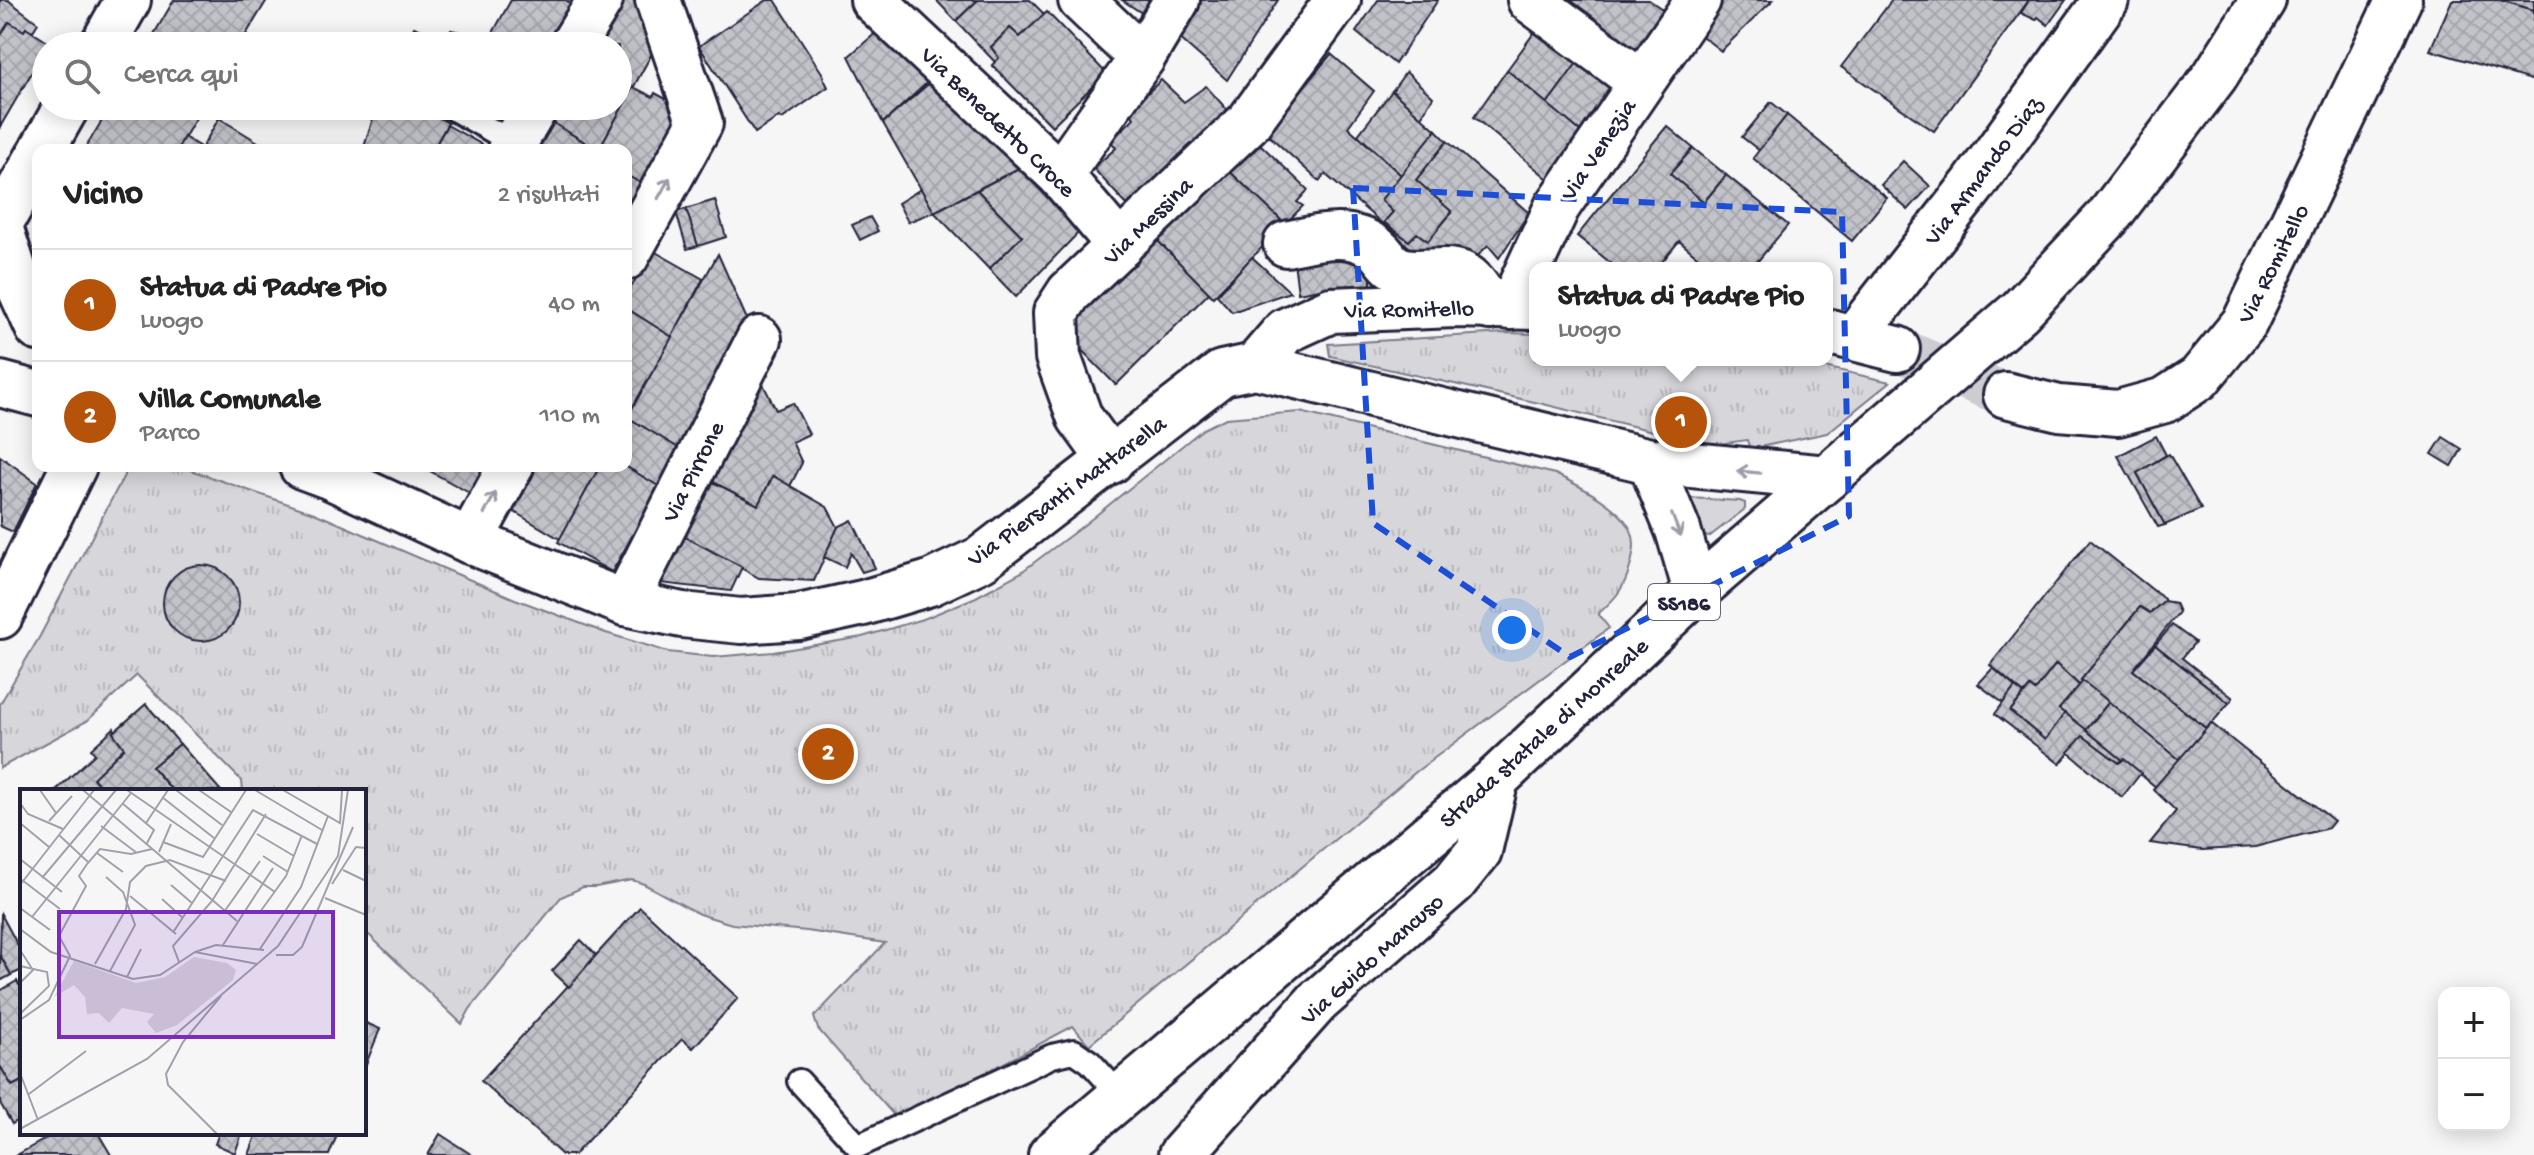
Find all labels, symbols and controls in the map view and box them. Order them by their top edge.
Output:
search box [32,32,632,120]
street label: Via Benedetto Croce [912,41,1081,205]
icon: search [60,54,104,98]
text: Cerca qui [124,59,239,94]
street label: Via Armando Diaz [1919,91,2051,253]
street label: Via Venezia [1555,94,1645,208]
street label: Via Messina [1098,172,1201,273]
text: Vicino [64,176,143,216]
one-way arrow [656,177,672,201]
text: 2 risultati [497,181,600,212]
street label: Via Romitello [2232,200,2318,330]
popup [1529,262,1833,366]
text: Statua di Padre Pio [140,272,387,307]
text: Statua di Padre Pio [1558,281,1804,316]
text: 1 [85,290,95,321]
text: 40 m [548,290,600,321]
street label: Via Romitello [1343,296,1474,327]
text: Luogo [140,307,204,338]
text: Luogo [1558,316,1621,347]
text: Villa Comunale [140,384,320,419]
pin: 1 [1655,392,1707,452]
text: 2 [84,402,96,433]
text: 110 m [540,402,600,433]
street label: Via Piersanti Mattarella [962,411,1174,575]
street label: Via Pirrone [657,417,733,529]
text: Parco [140,419,200,450]
one-way arrow [1736,464,1763,479]
one-way arrow [483,492,498,516]
one-way arrow [1670,512,1684,537]
road number: SS186 [1648,584,1720,620]
your location [1492,610,1532,650]
street label: Strada statale di Monreale [1435,633,1656,836]
pin: 2 [802,724,854,784]
inset map [20,789,366,1135]
street label: Via Guido Mancuso [1295,888,1451,1033]
map controls [2438,987,2510,1131]
button: + [2438,987,2510,1059]
button: − [2438,1059,2510,1131]

